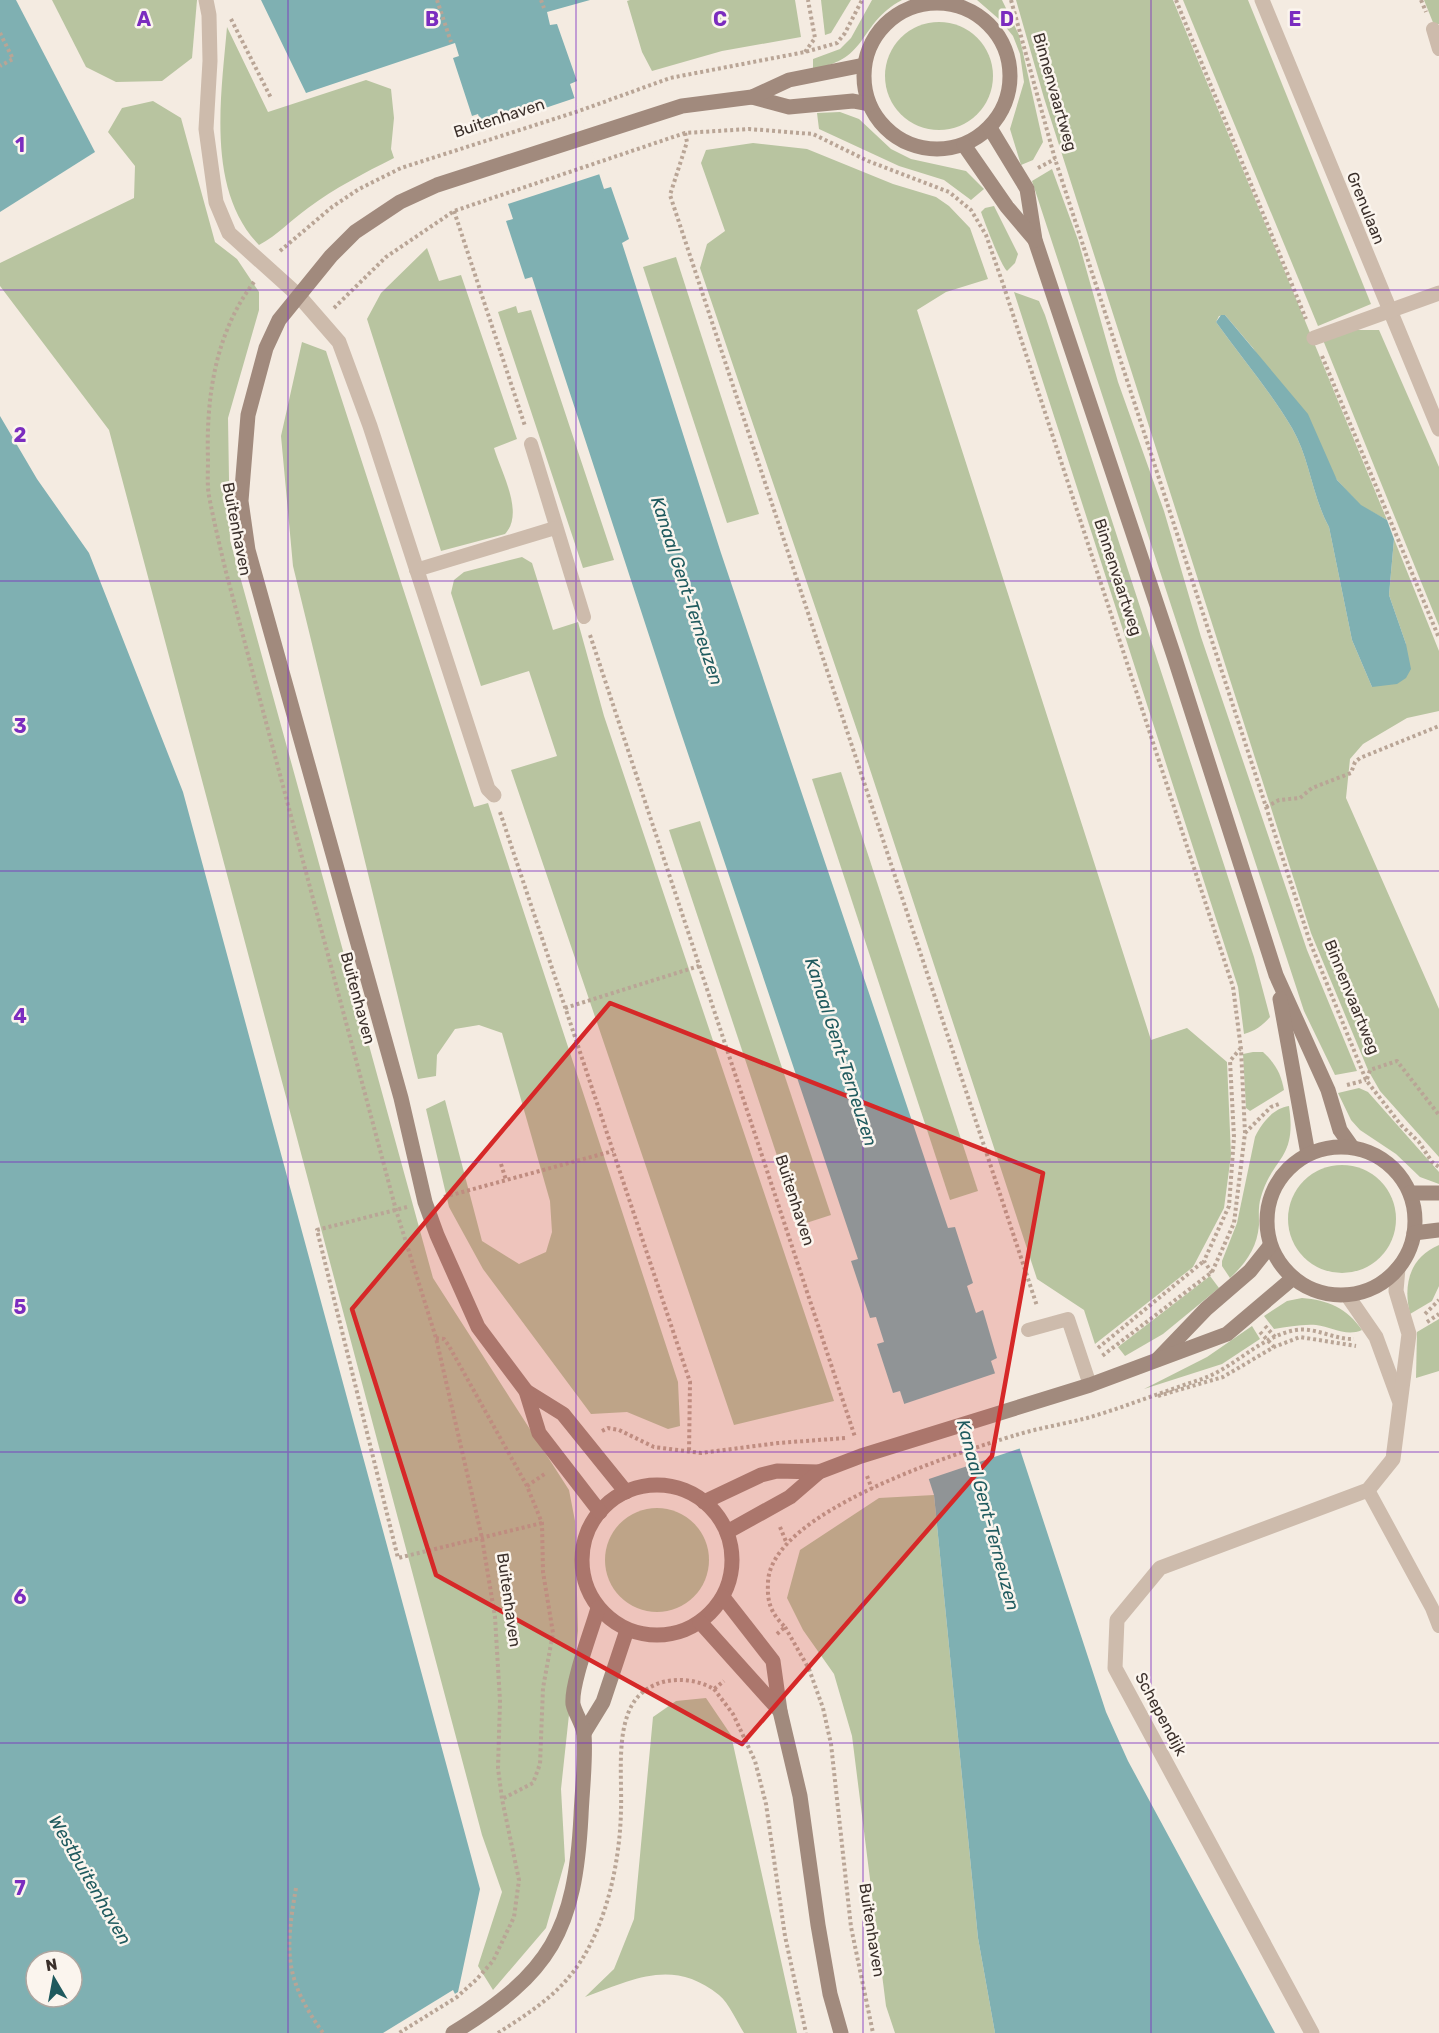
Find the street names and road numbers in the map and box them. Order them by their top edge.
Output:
street label: Binnenvaartweg [1029,31,1081,153]
street label: Buitenhaven [451,94,547,142]
street label: Grenulaan [1343,169,1389,247]
street label: Buitenhaven [219,481,255,577]
street label: Binnenvaartweg [1090,516,1146,638]
street label: Binnenvaartweg [1320,937,1384,1057]
street label: Buitenhaven [337,950,379,1046]
street label: Buitenhaven [771,1152,819,1248]
street label: Buitenhaven [493,1552,525,1648]
street label: Schependijk [1131,1669,1191,1759]
street label: Buitenhaven [855,1882,889,1978]

